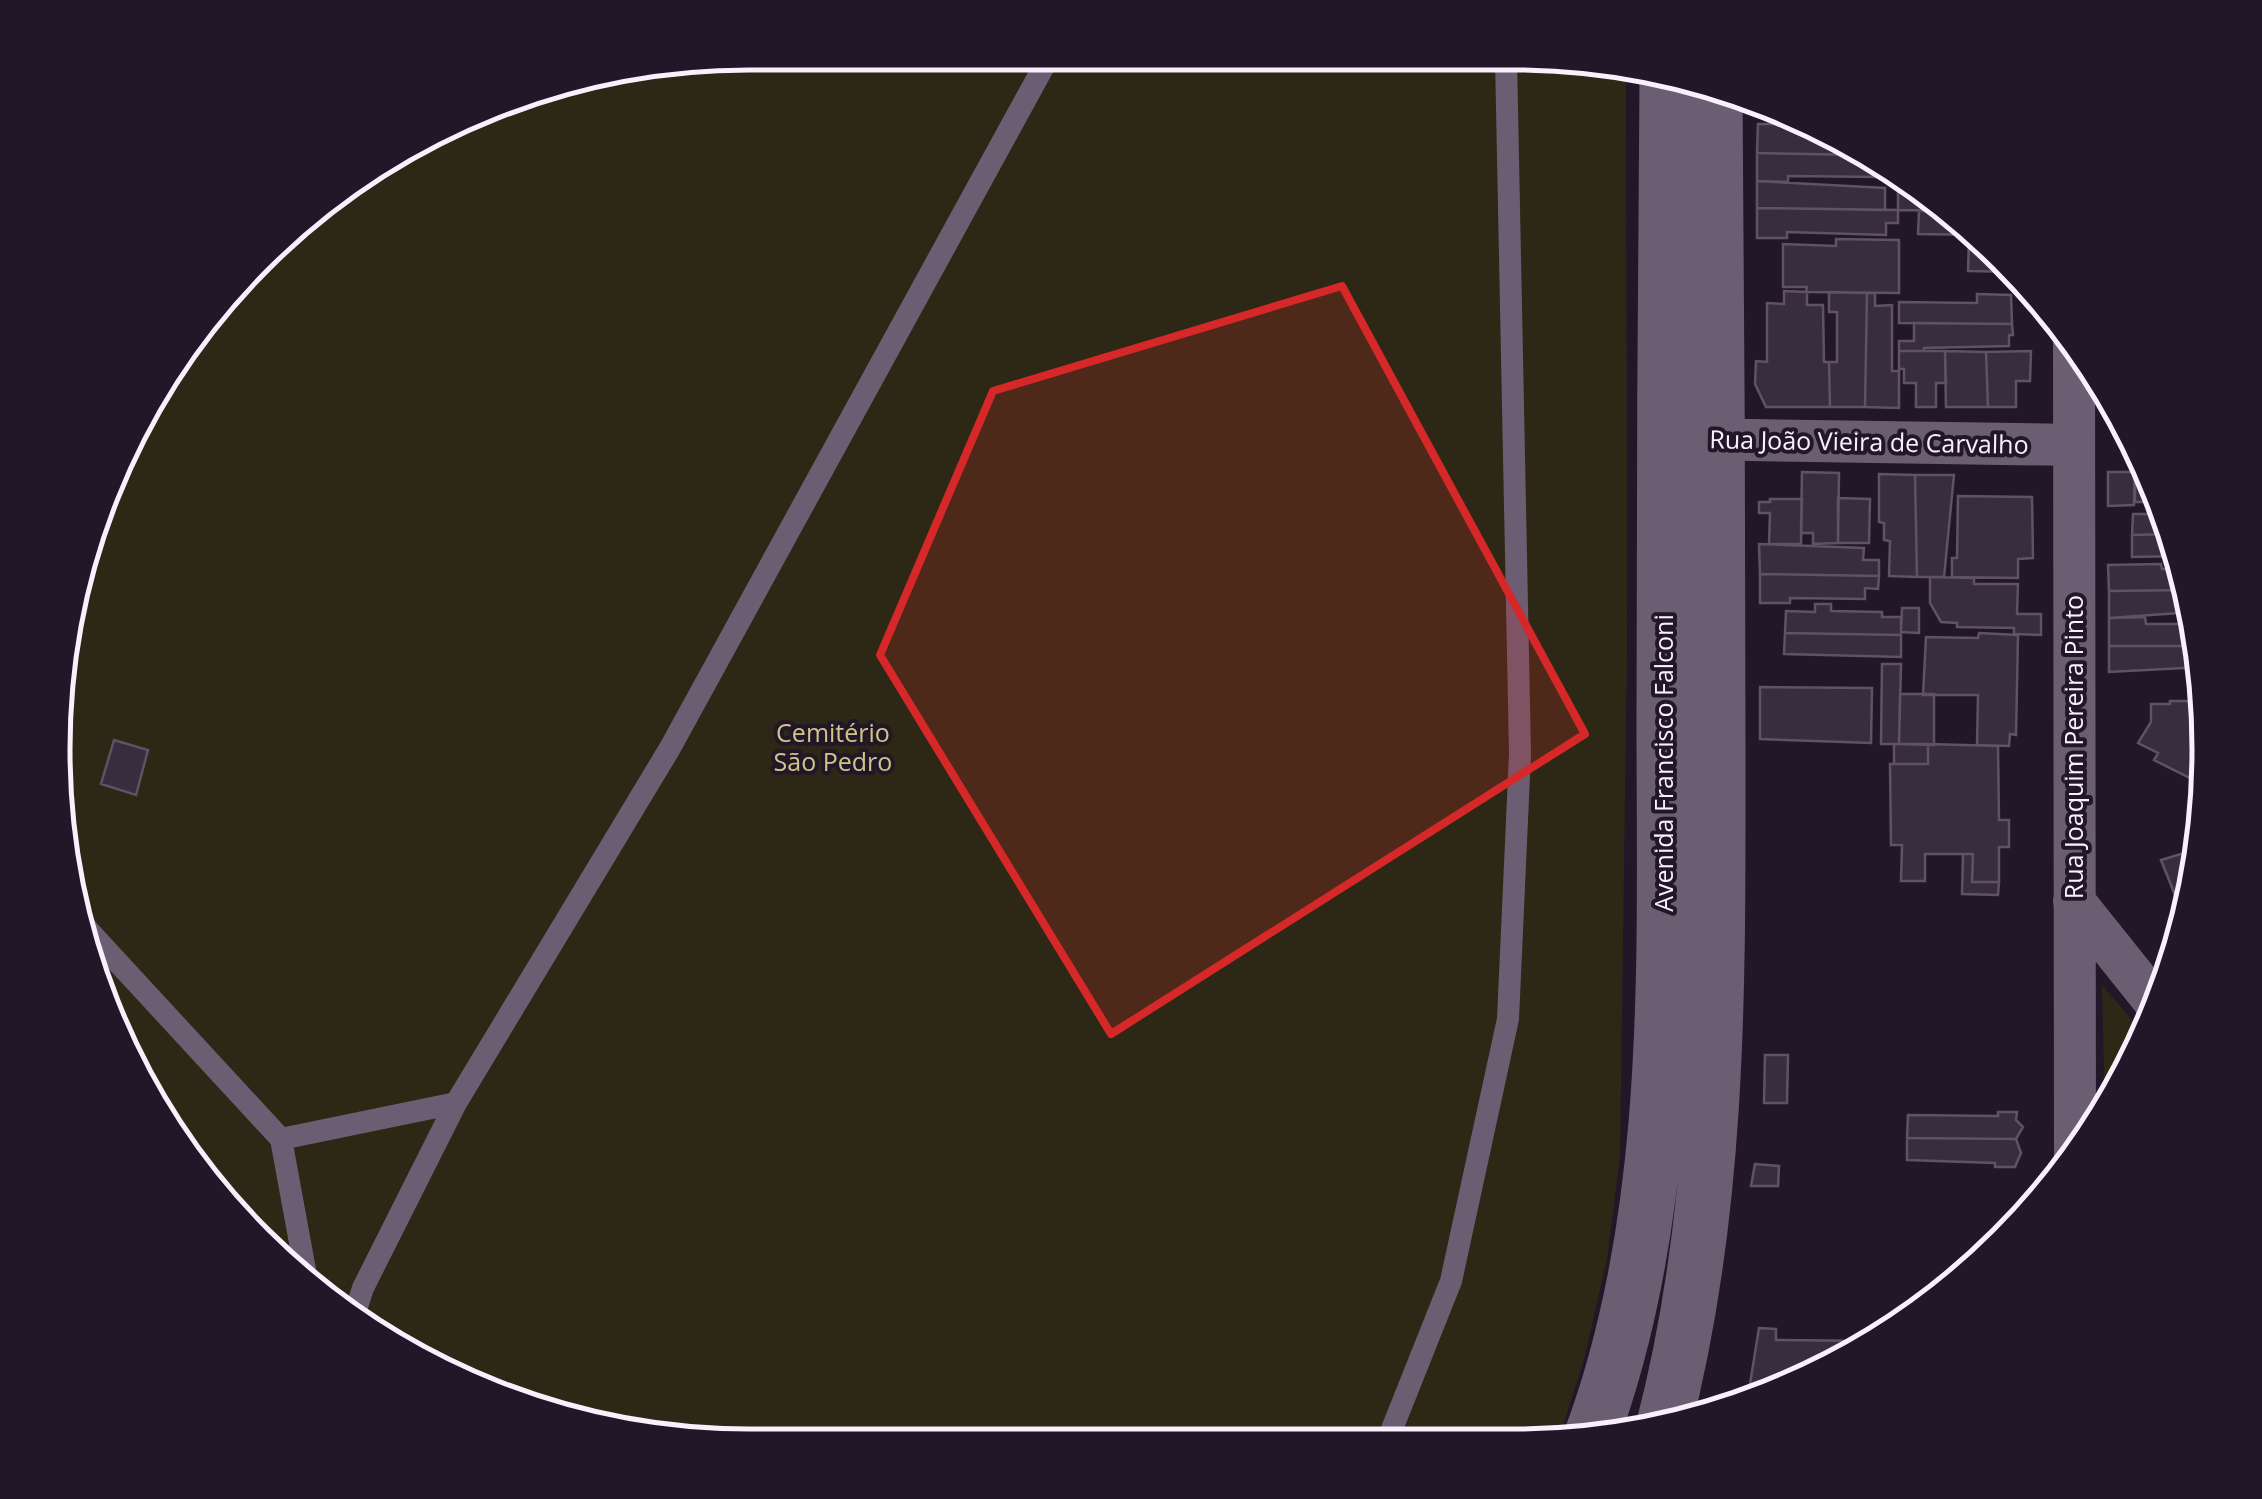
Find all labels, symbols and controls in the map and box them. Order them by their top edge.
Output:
street label: Rua João Vieira de Carvalho [1709,421,2029,461]
street label: Rua Joaquim Pereira Pinto [2056,595,2090,899]
street label: Avenida Francisco Falconi [1646,614,1680,912]
park label: Cemitério São Pedro [774,715,892,778]

